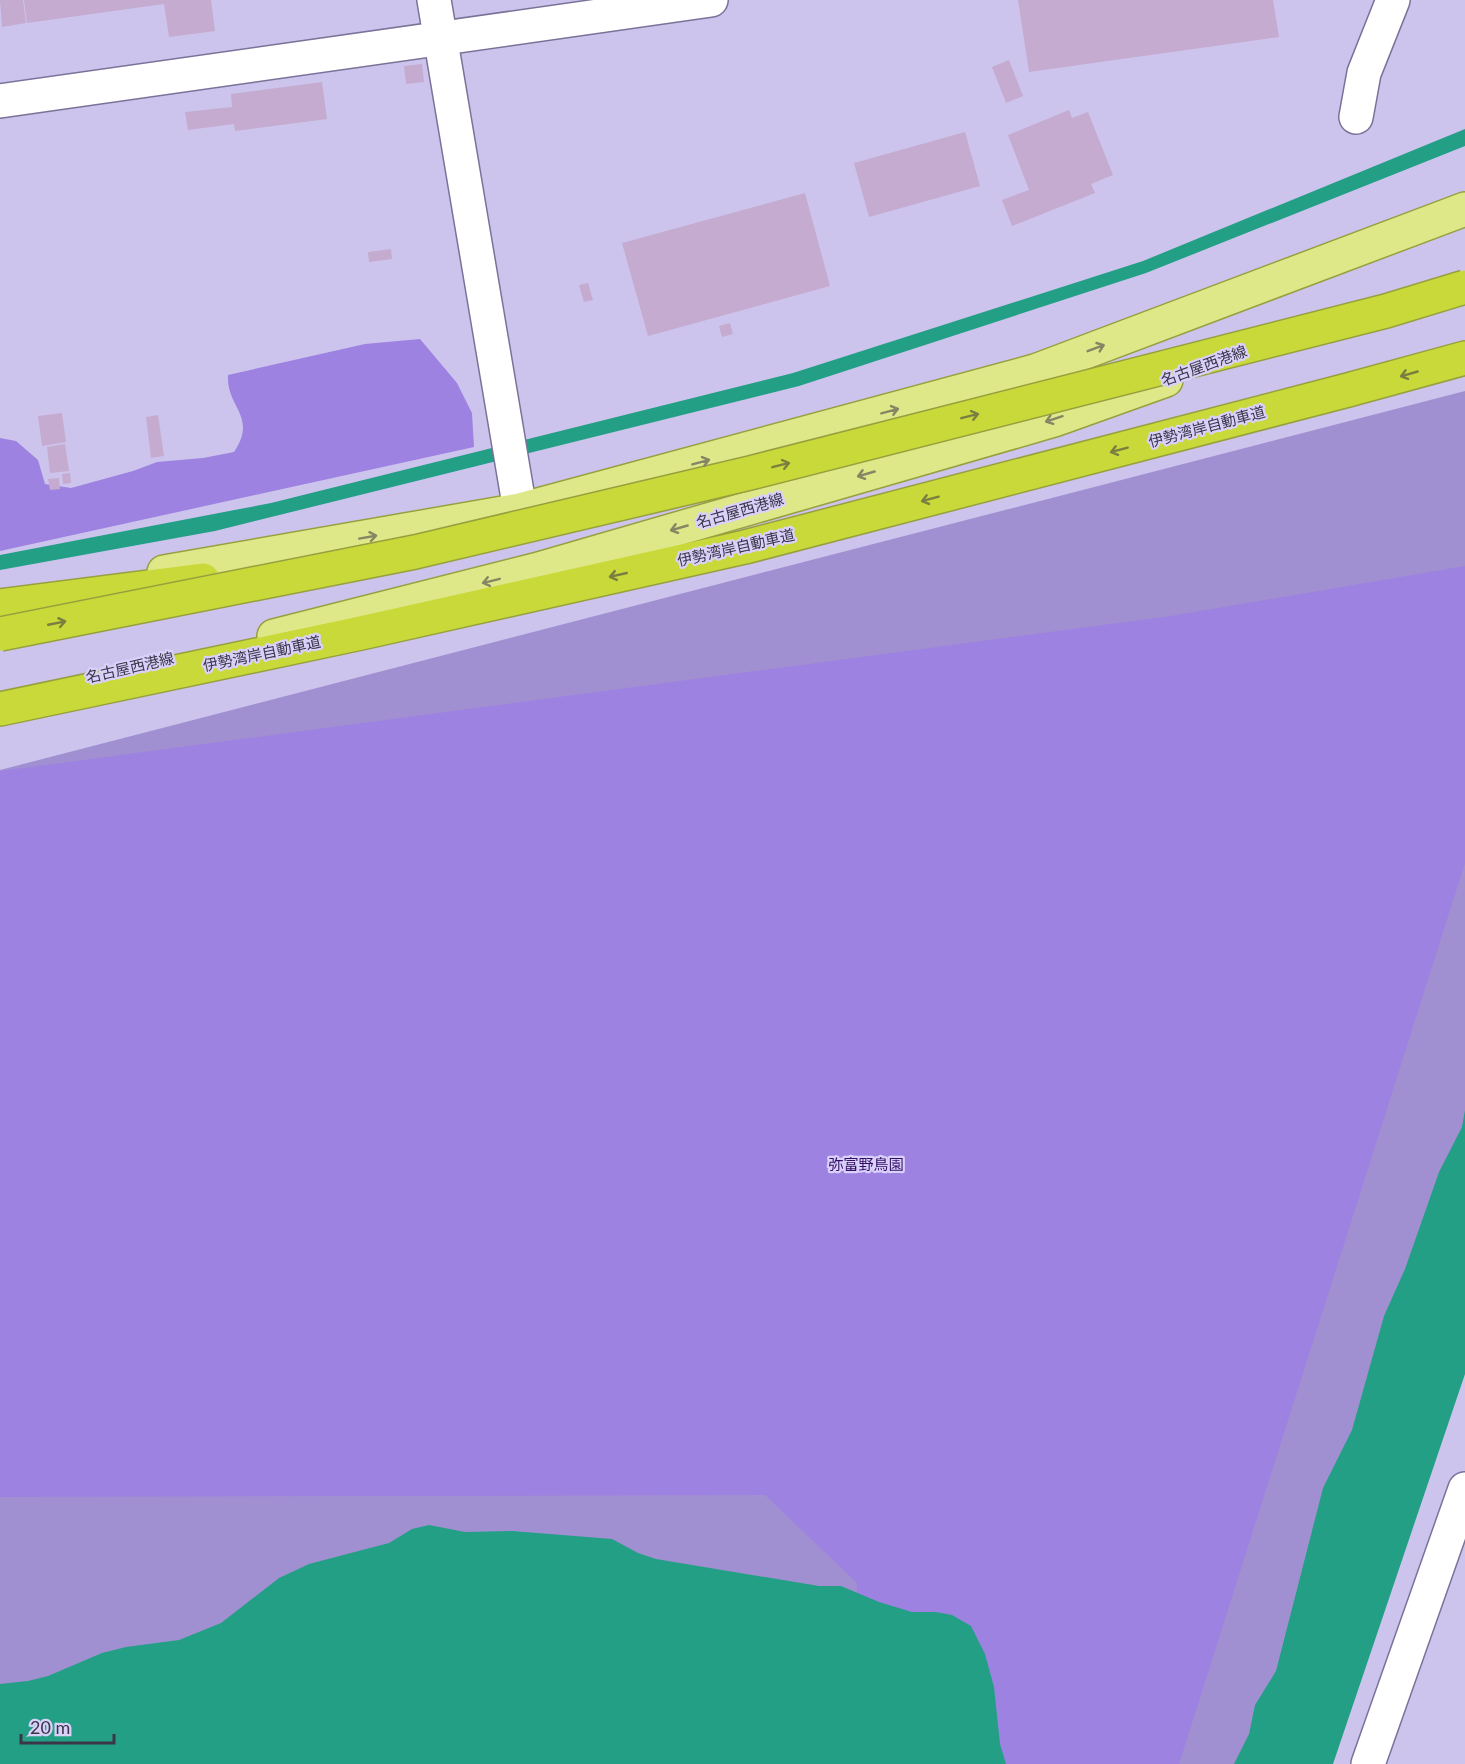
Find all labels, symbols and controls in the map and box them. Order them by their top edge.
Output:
street label: 名古屋西港線 [1158,341,1249,389]
one-way arrow [1086,342,1105,353]
one-way arrow [1400,368,1419,380]
street label: 伊勢湾岸自動車道 [1146,402,1267,450]
one-way arrow [880,404,899,416]
one-way arrow [960,410,979,422]
one-way arrow [1045,415,1064,426]
one-way arrow [1109,445,1128,456]
one-way arrow [691,455,710,467]
one-way arrow [771,458,790,470]
one-way arrow [857,469,876,480]
street label: 名古屋西港線 [694,489,785,531]
one-way arrow [921,494,940,505]
one-way arrow [670,523,689,534]
street label: 伊勢湾岸自動車道 [675,525,796,569]
one-way arrow [358,531,377,542]
one-way arrow [609,570,628,582]
one-way arrow [482,575,501,587]
one-way arrow [47,617,67,628]
street label: 伊勢湾岸自動車道 [201,632,322,674]
street label: 名古屋西港線 [84,648,176,686]
park label: 弥富野鳥園 [828,1155,904,1173]
scale bar [21,1707,114,1745]
text: 20 m [30,1716,70,1738]

